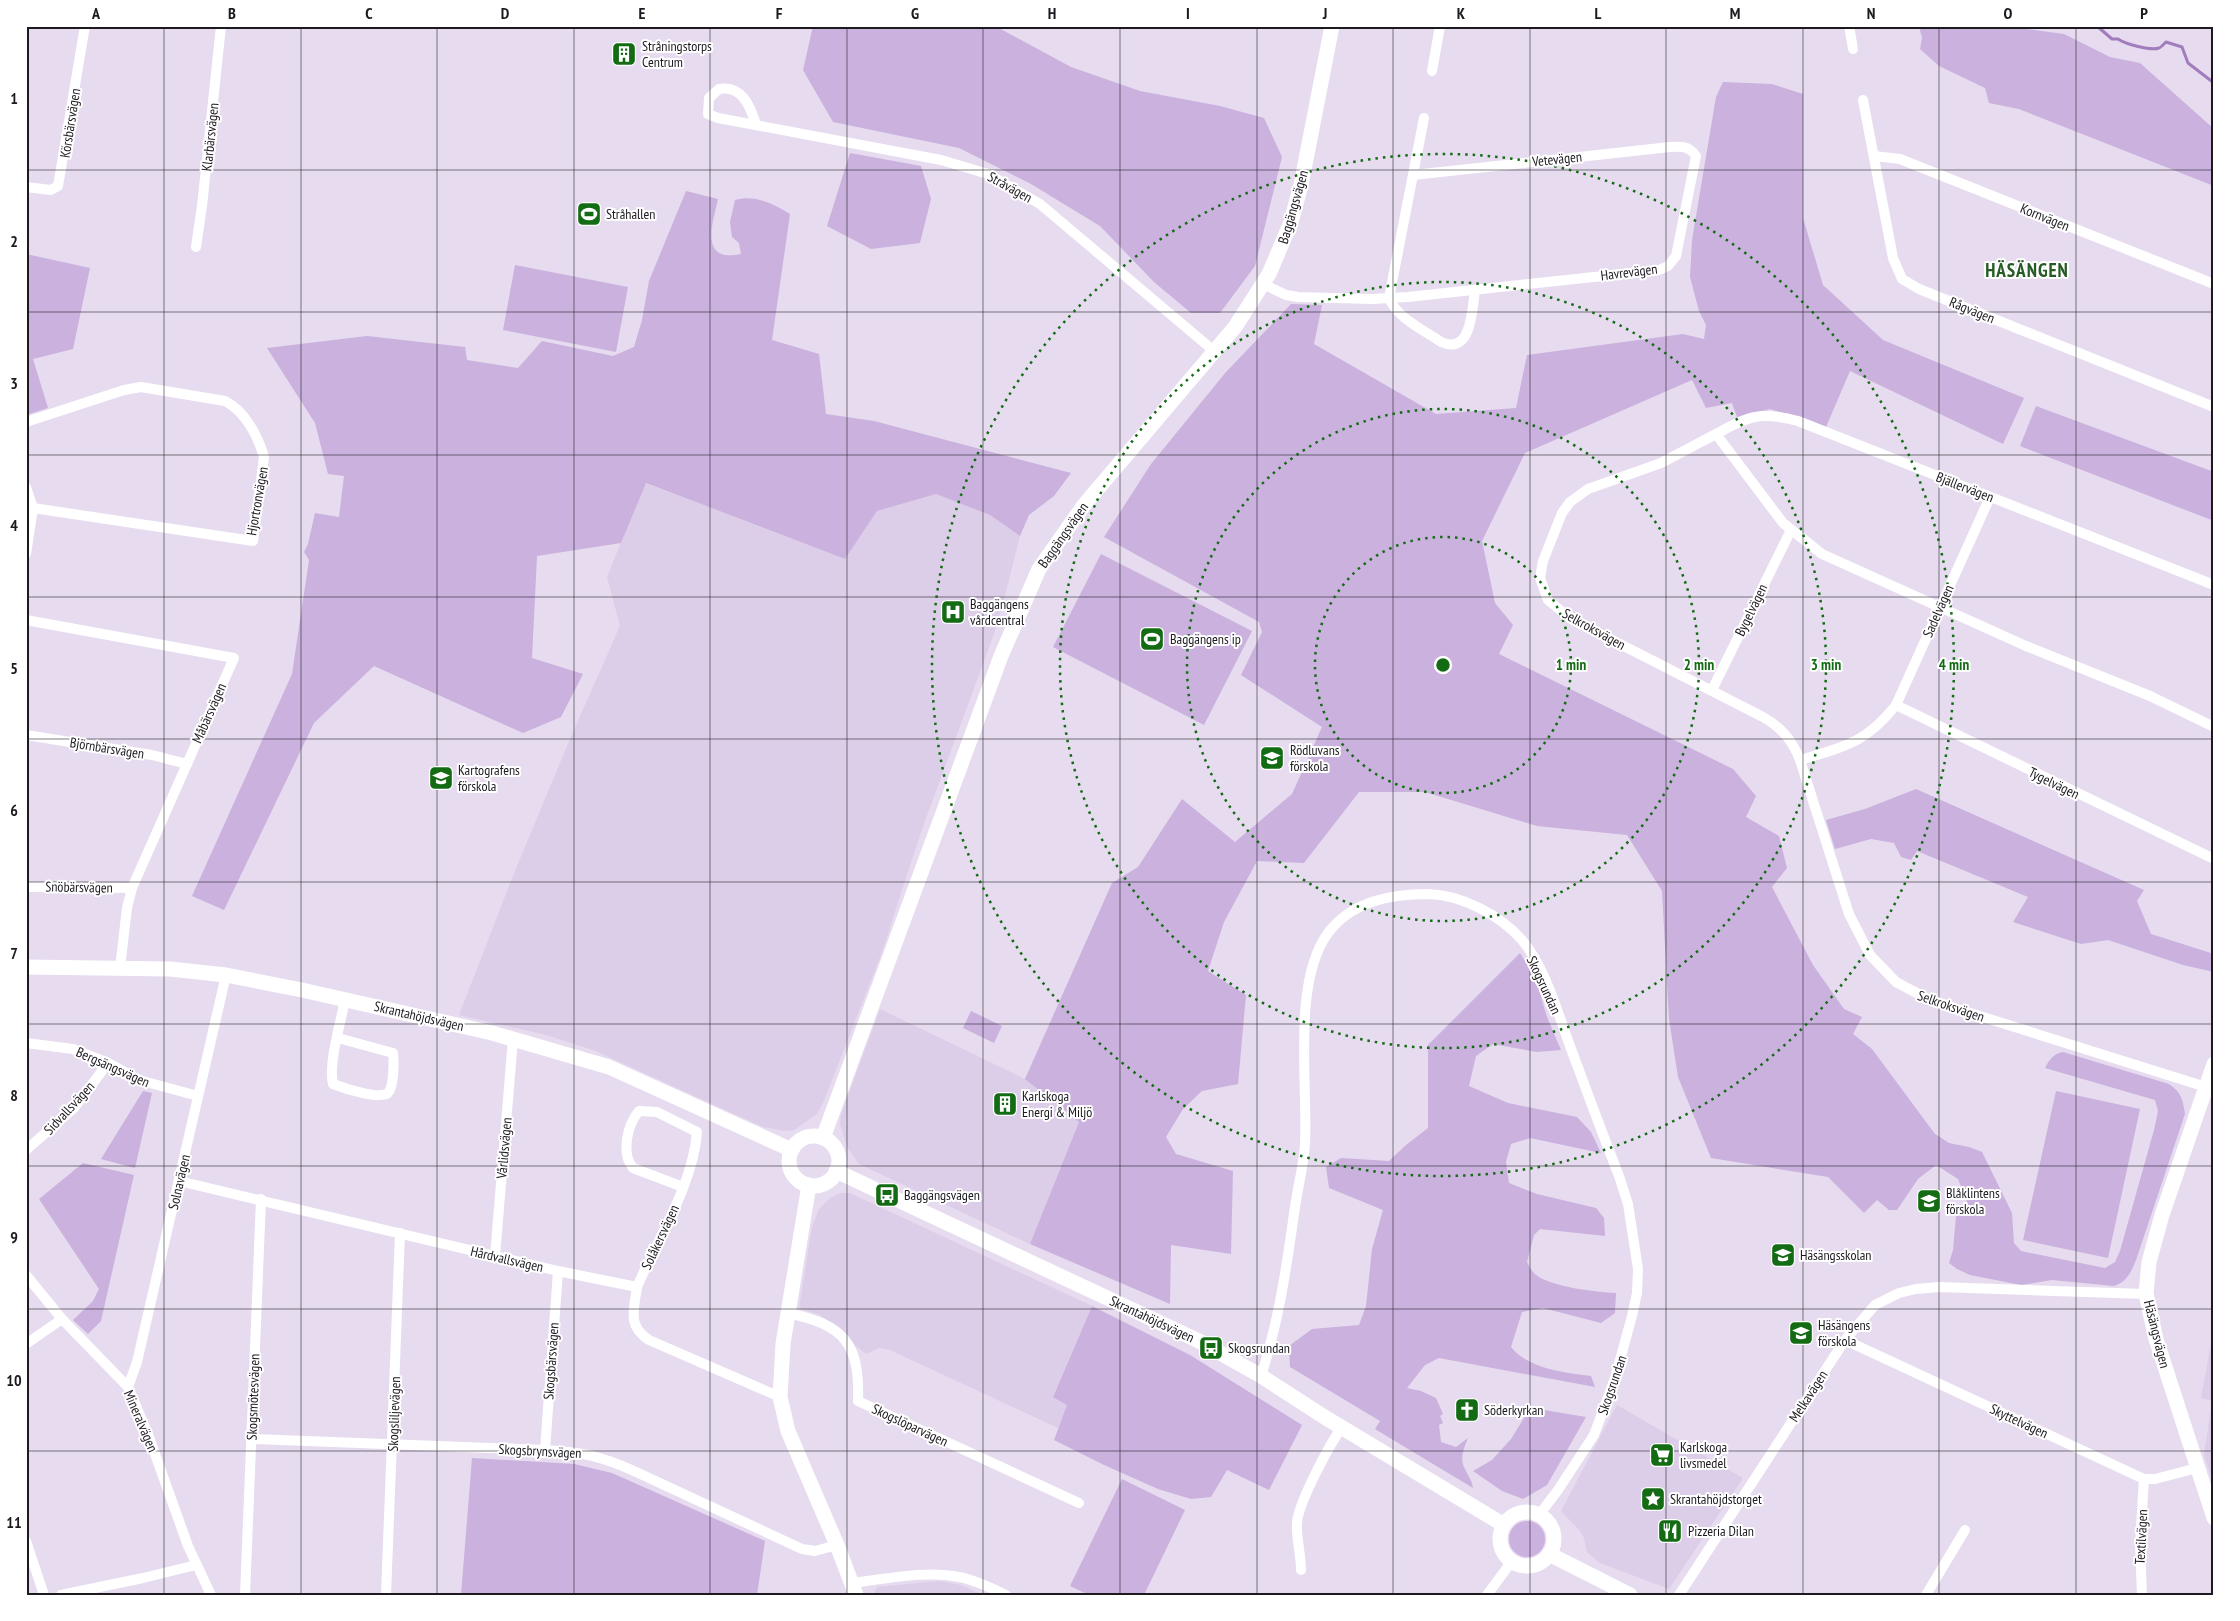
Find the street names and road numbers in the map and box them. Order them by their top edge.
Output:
street label: Körsbärsvägen [56,87,84,159]
street label: Klarbärsvägen [197,102,223,172]
street label: Vetevägen [1530,147,1583,171]
street label: Stråvägen [985,167,1035,207]
street label: Baggängsvägen [1274,168,1312,246]
street label: Kornvägen [2018,199,2072,235]
street label: Havrevägen [1600,260,1658,284]
street label: Rågvägen [1947,293,1997,327]
street label: Hjortronvägen [242,465,272,537]
street label: Bjällervägen [1934,468,1996,506]
street label: Baggängsvägen [1034,499,1092,571]
street label: Bygelvägen [1731,581,1771,639]
street label: Sadelvägen [1918,582,1958,640]
street label: Selkroksvägen [1559,604,1629,654]
street label: Måbärsvägen [188,680,230,746]
street label: Björnbärsvägen [69,733,145,763]
street label: Tygelvägen [2026,763,2082,803]
street label: Snöbärsvägen [45,877,113,897]
street label: Skogsrundan [1523,953,1565,1017]
street label: Selkroksvägen [1915,986,1987,1026]
street label: Skrantahöjdsvägen [372,997,466,1035]
street label: Bergsängsvägen [73,1043,153,1091]
street label: Sidvallsvägen [40,1078,98,1138]
street label: Vårlidsvägen [492,1117,516,1180]
street label: Solnavägen [164,1153,194,1211]
street label: Solåkersvägen [637,1202,683,1272]
street label: Hårdvallsvägen [469,1242,545,1276]
street label: Skrantahöjdsvägen [1107,1292,1197,1346]
street label: Häsängsvägen [2140,1298,2174,1370]
street label: Skogsbärsvägen [539,1322,563,1400]
street label: Skogsmötesvägen [242,1353,264,1441]
street label: Skogsrundan [1593,1353,1631,1417]
street label: Melkavägen [1785,1367,1831,1425]
street label: Skogsliljevägen [384,1376,404,1452]
street label: Mineralvägen [120,1387,162,1455]
street label: Skogslöparvägen [869,1400,951,1450]
street label: Skyttelvägen [1987,1400,2051,1442]
street label: Skogsbrynsvägen [498,1440,582,1462]
street label: Textilvägen [2131,1509,2151,1565]

